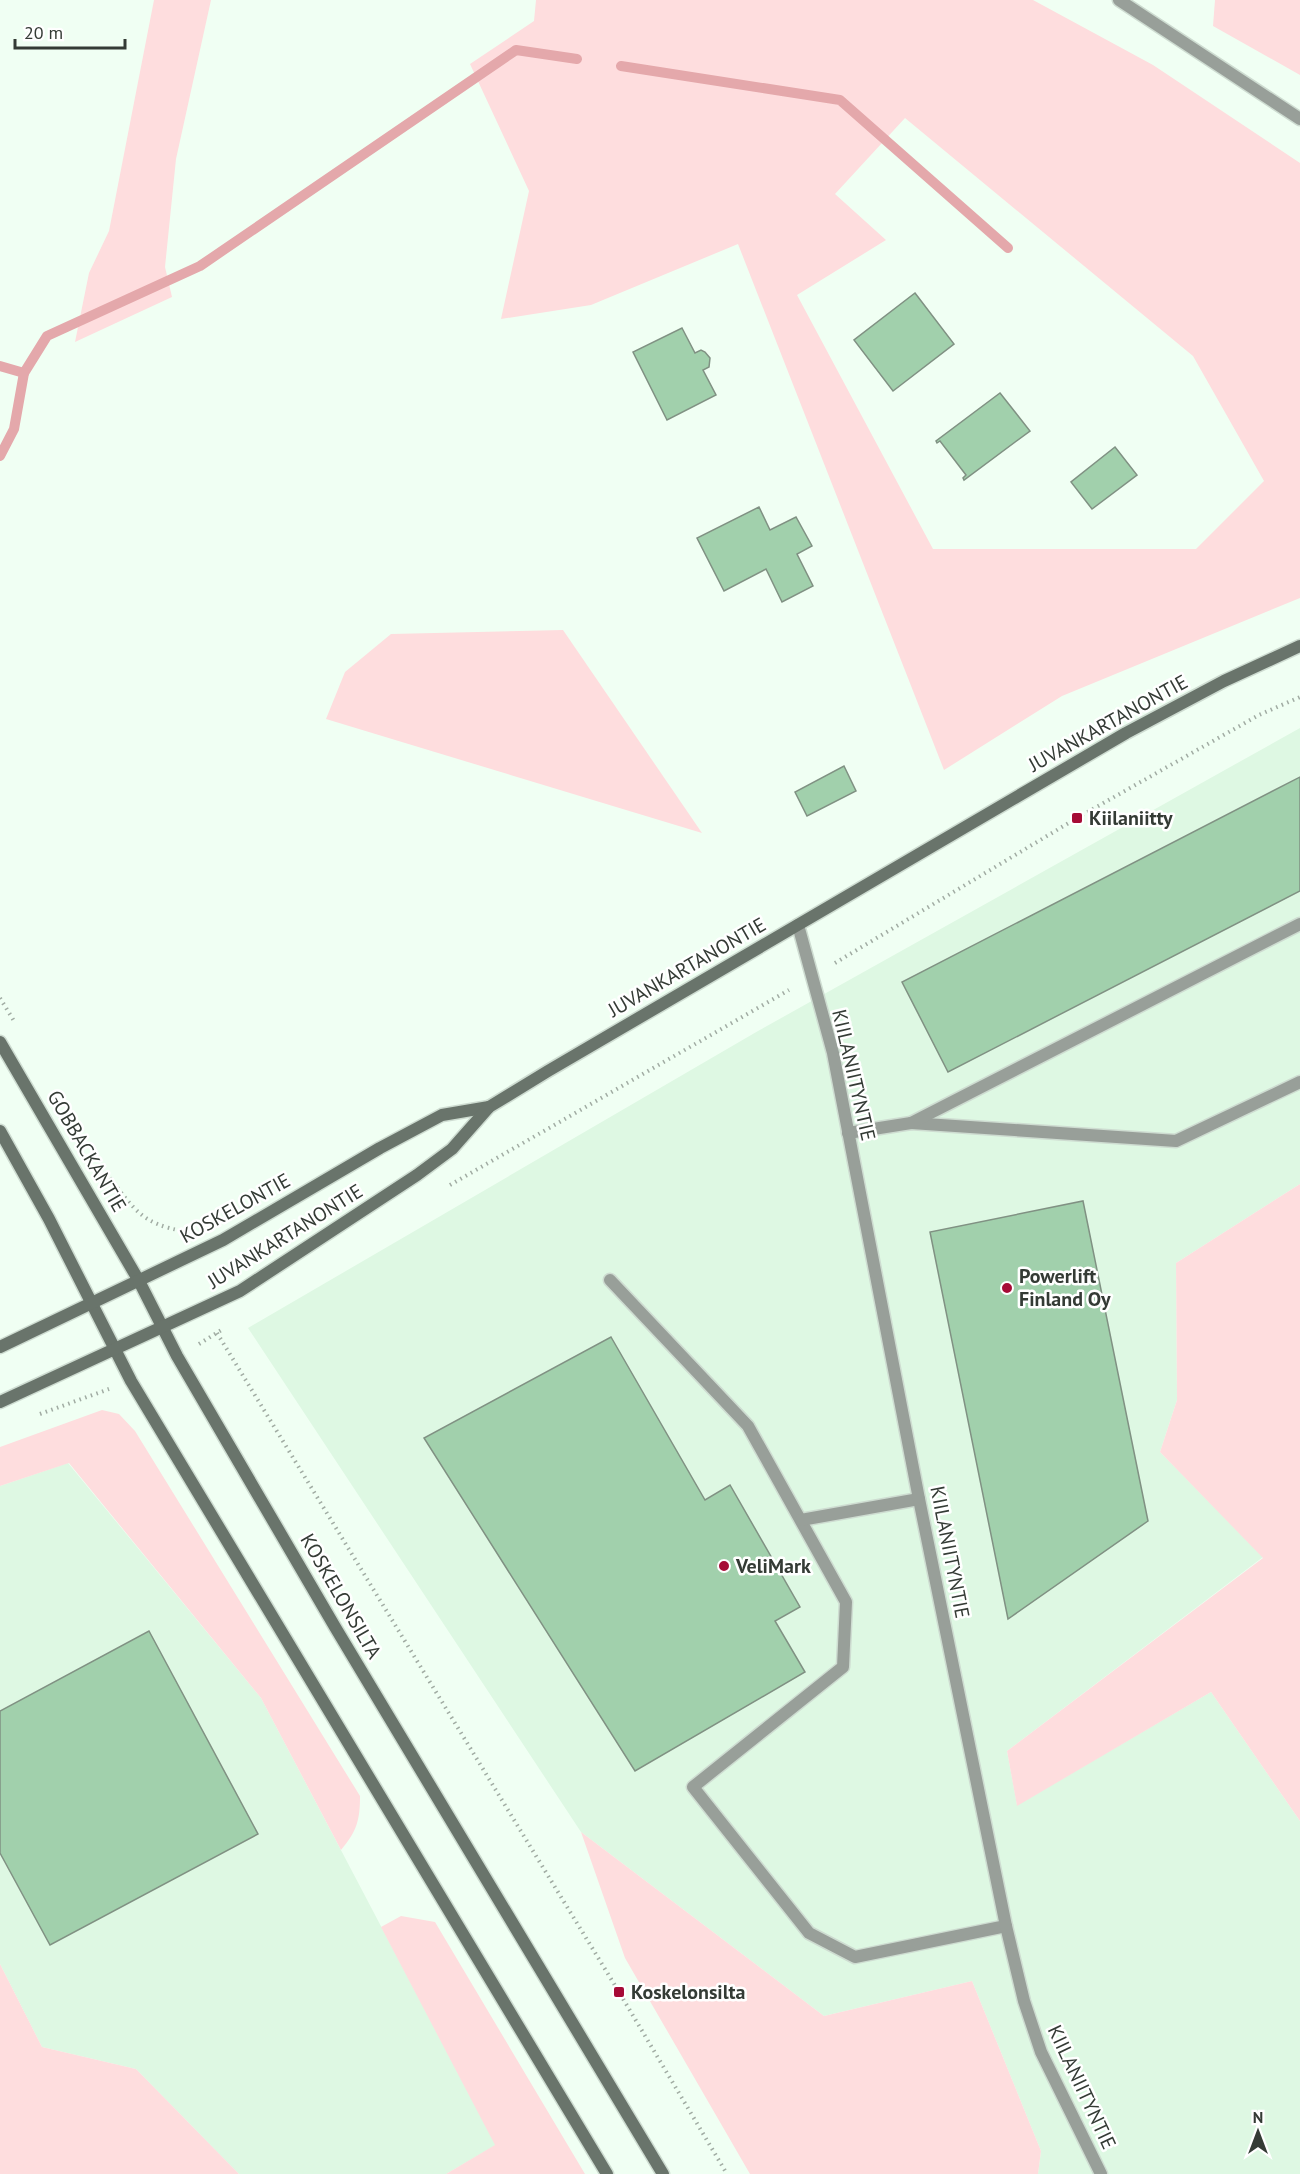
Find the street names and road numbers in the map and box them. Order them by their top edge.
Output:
street label: JUVANKARTANONTIE [1023,668,1192,778]
street label: JUVANKARTANONTIE [602,911,771,1023]
street label: KIILANIITYNTIE [826,1007,882,1143]
street label: GOBBACKANTIE [42,1085,132,1217]
street label: KOSKELONTIE [175,1167,295,1249]
street label: JUVANKARTANONTIE [202,1178,367,1295]
street label: KIILANIITYNTIE [924,1484,976,1620]
street label: KOSKELONSILTA [295,1529,388,1664]
street label: KIILANIITYNTIE [1042,2021,1122,2153]

